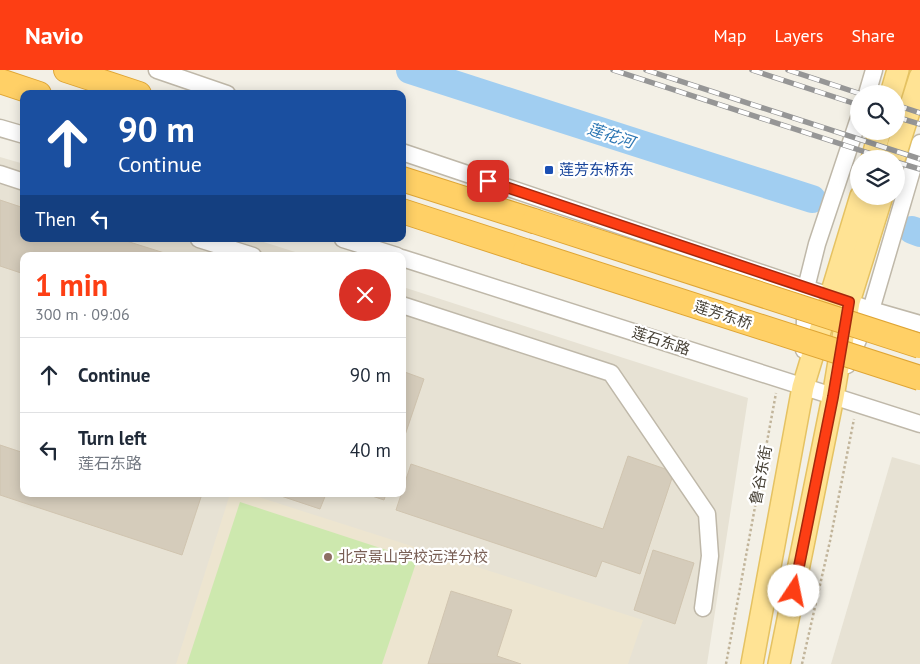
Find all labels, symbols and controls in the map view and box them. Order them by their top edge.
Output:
text: Navio [25,20,83,51]
text: Map [714,24,746,47]
text: Layers [774,24,823,47]
text: Share [851,24,895,47]
map controls [850,85,905,205]
button: search [850,85,905,140]
text: 90 m [118,106,195,152]
icon: ahead [35,110,100,175]
water label: 莲花河 [585,118,640,153]
text: Continue [118,150,202,178]
button: layers [850,150,905,205]
pin [467,160,509,202]
place label: 莲芳东桥东 [559,160,634,179]
marker: 莲芳东桥东 [543,164,555,176]
icon: arrive [474,167,502,195]
icon: left [86,205,114,233]
text: Then [35,207,76,231]
text: 1 min [35,265,108,304]
button: close [339,269,391,321]
street label: 莲芳东桥 [692,296,755,333]
text: 300 m · 09:06 [35,304,130,324]
street label: 莲石东路 [630,322,693,359]
icon: ahead [35,361,63,389]
text: Continue [78,363,150,387]
text: 90 m [350,363,391,387]
text: Turn left [78,426,147,450]
icon: left [35,436,63,464]
text: 40 m [350,438,391,462]
street label: 鲁谷东街 [745,444,776,506]
text: 莲石东路 [78,453,142,473]
place label: 北京景山学校远洋分校 [338,547,488,566]
marker: 北京景山学校远洋分校 [322,551,334,563]
position arrow [767,564,819,616]

